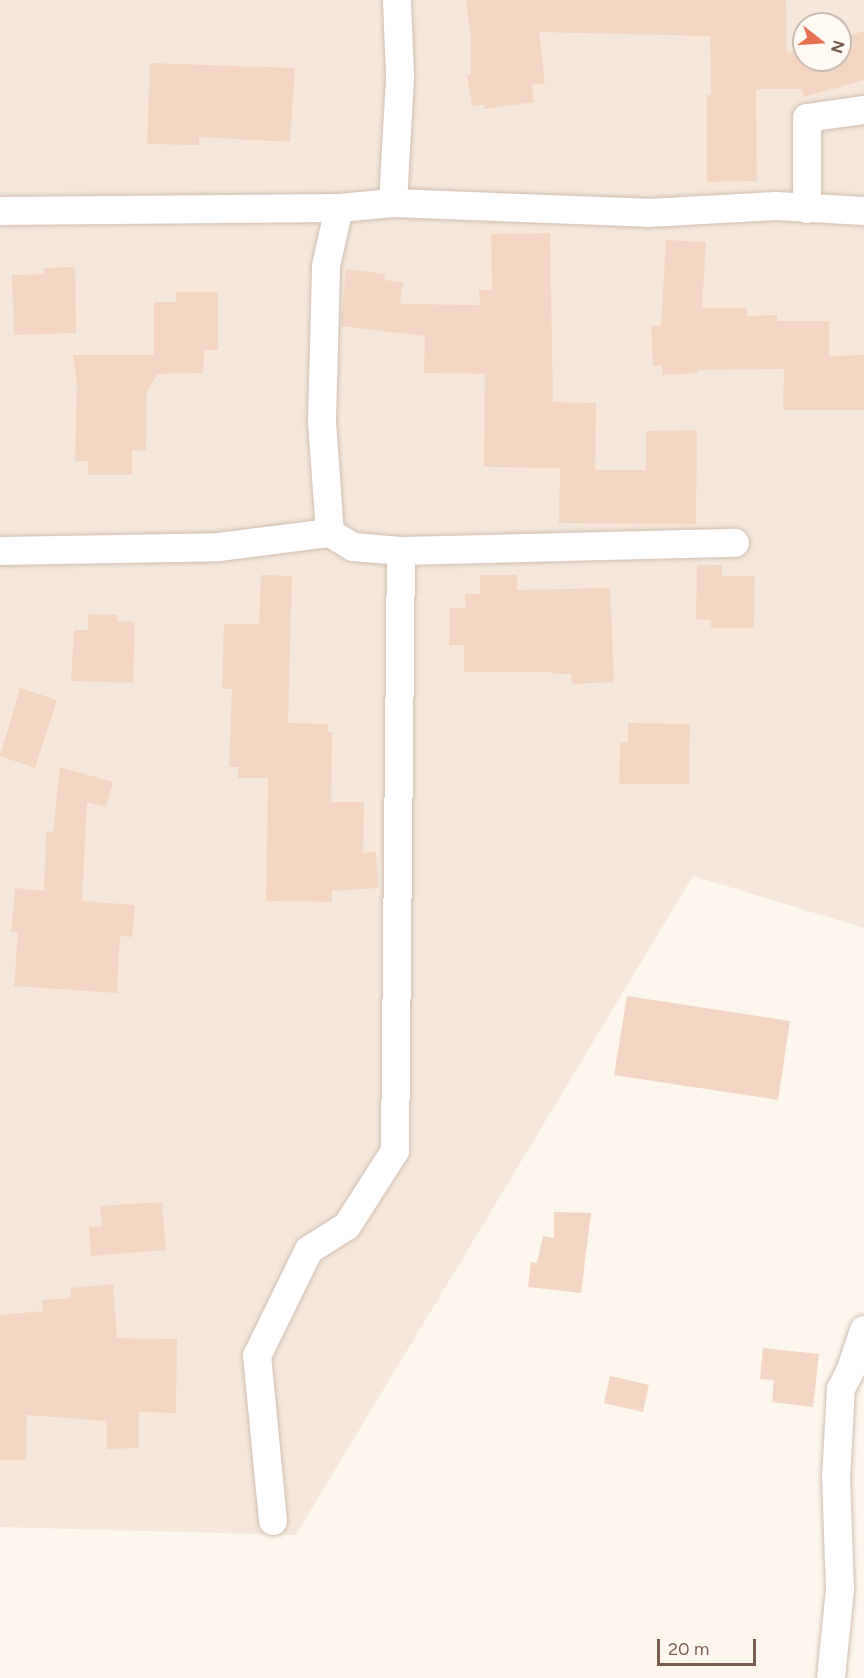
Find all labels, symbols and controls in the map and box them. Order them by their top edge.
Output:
north arrow [792,12,852,72]
text: N [827,38,849,56]
scale bar [660,1627,759,1665]
text: 20 m [668,1638,709,1660]

